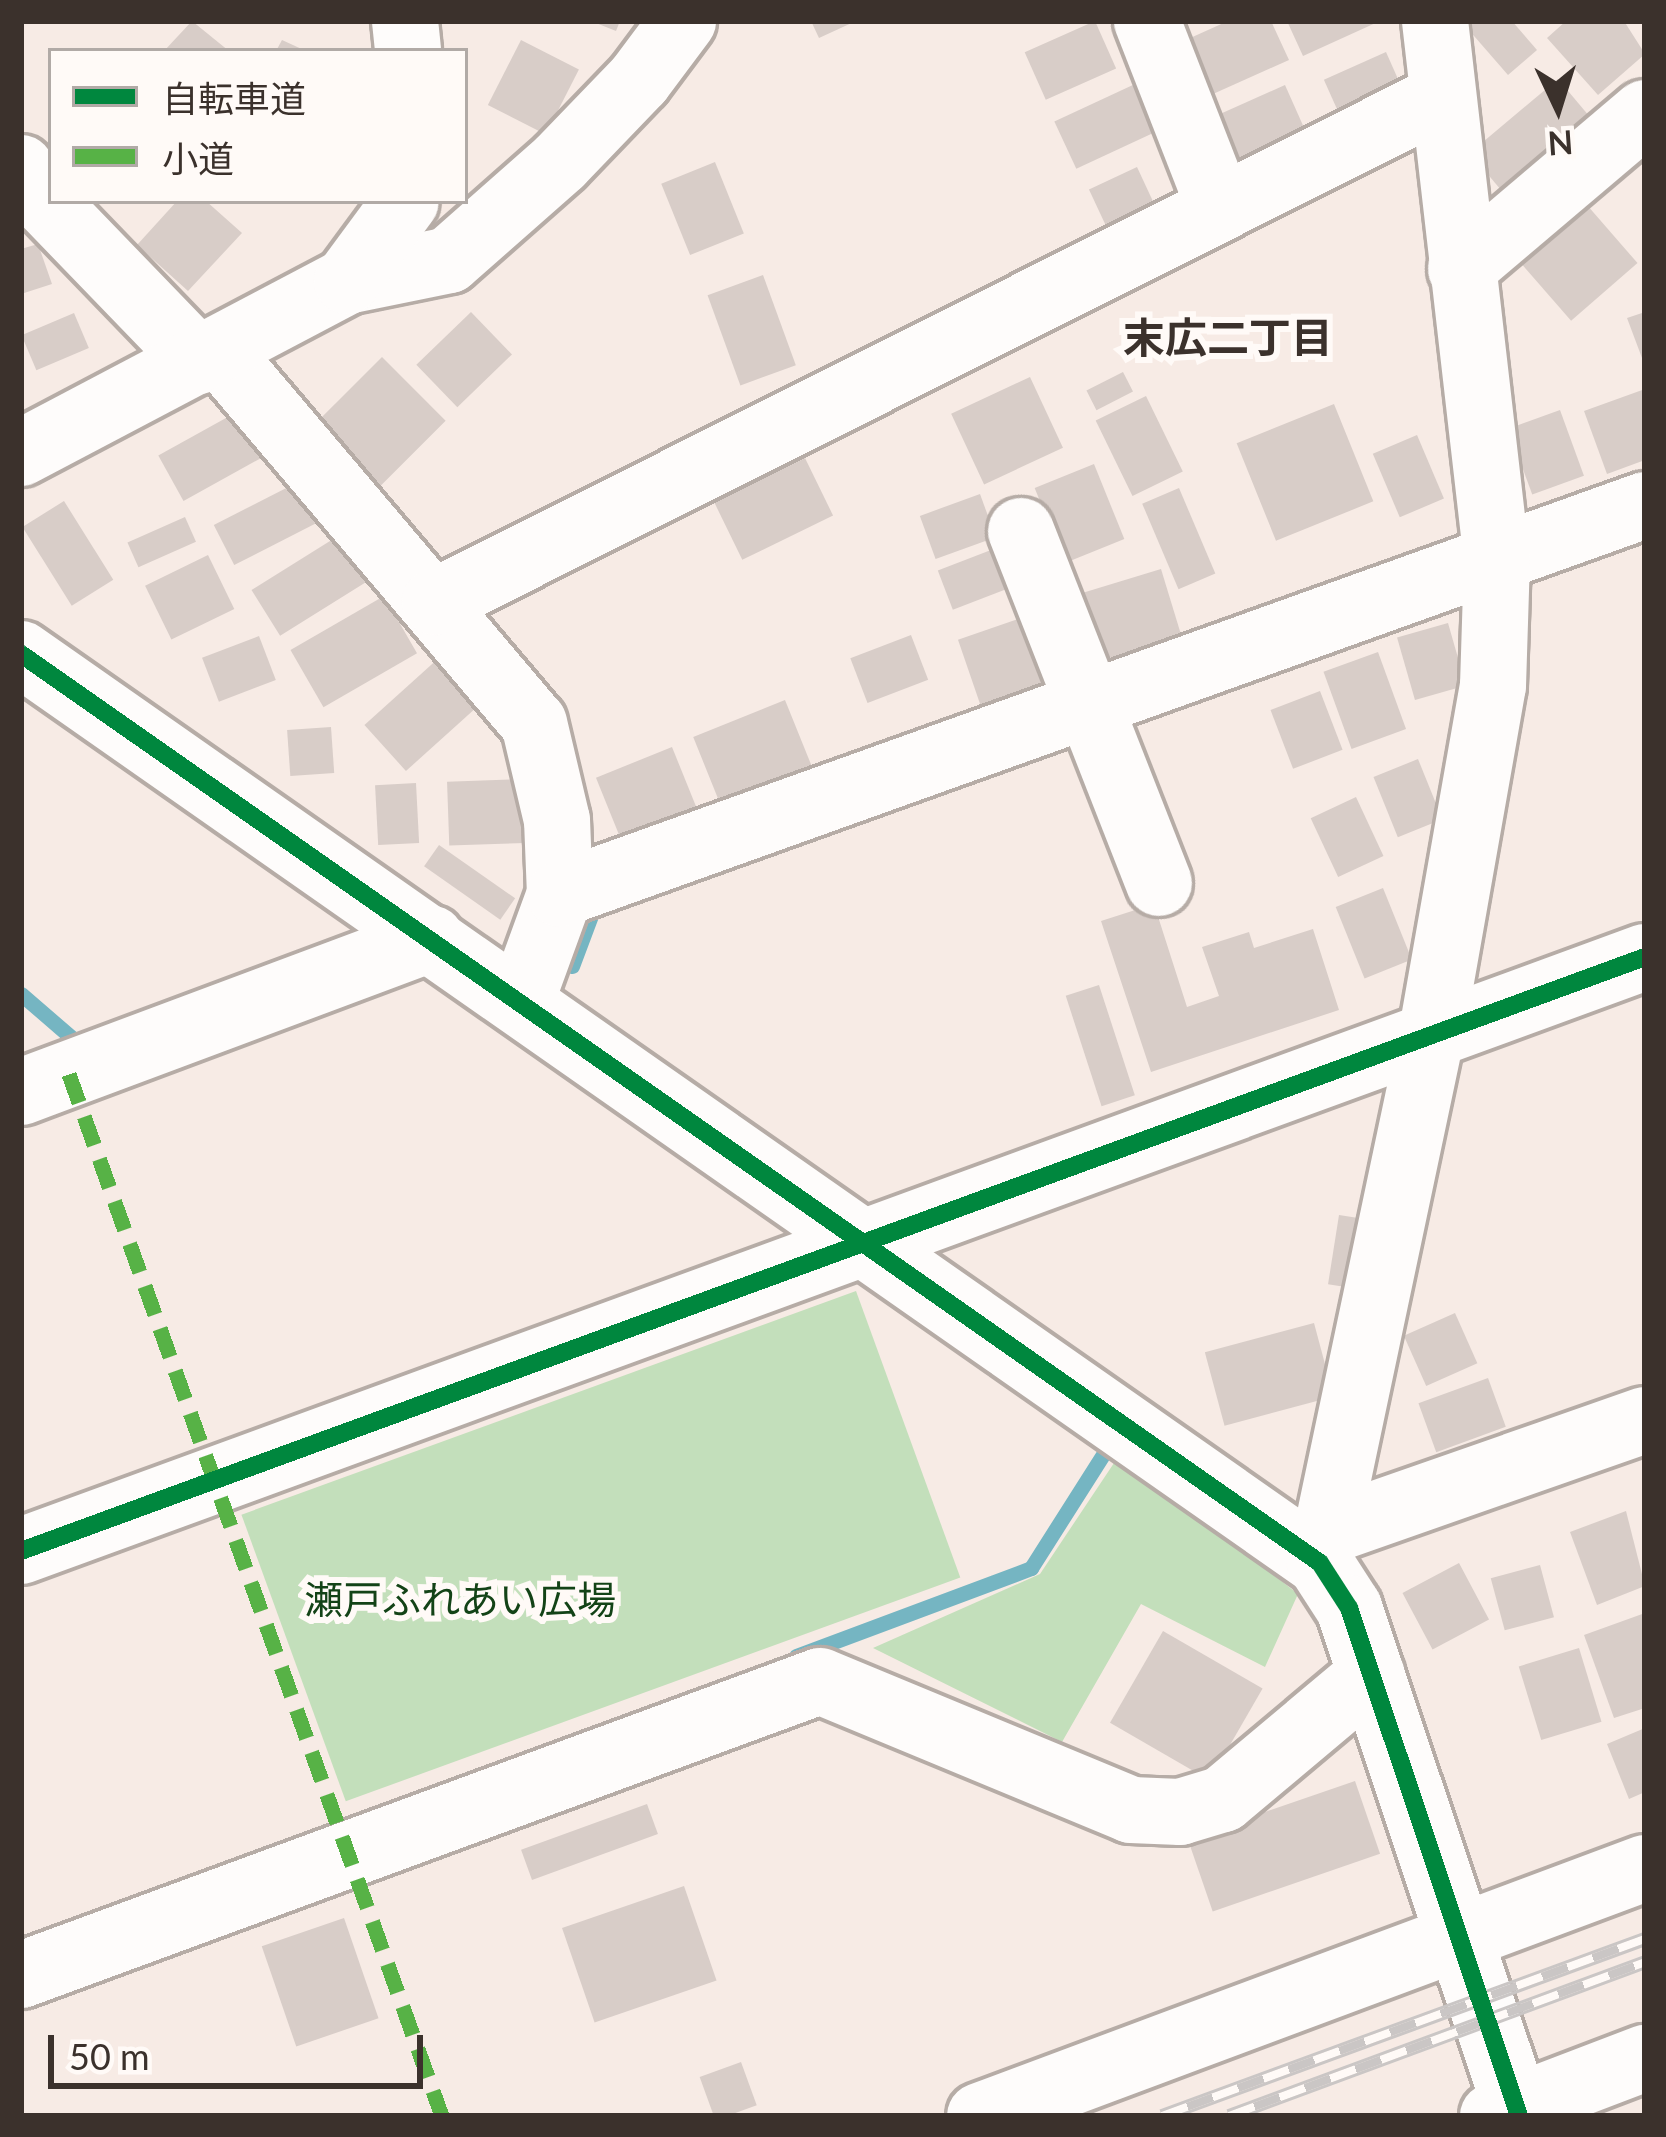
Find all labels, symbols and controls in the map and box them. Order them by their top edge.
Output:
legend [48,48,468,204]
north arrow [1498,48,1618,168]
text: 自転車道 [162,76,306,120]
text: N [1546,123,1575,165]
text: 小道 [162,136,234,180]
district label: 末広二丁目 [1123,312,1333,362]
park label: 瀬戸ふれあい広場 [304,1576,616,1622]
scale bar [54,2011,429,2085]
text: 50 m [69,2034,150,2078]

